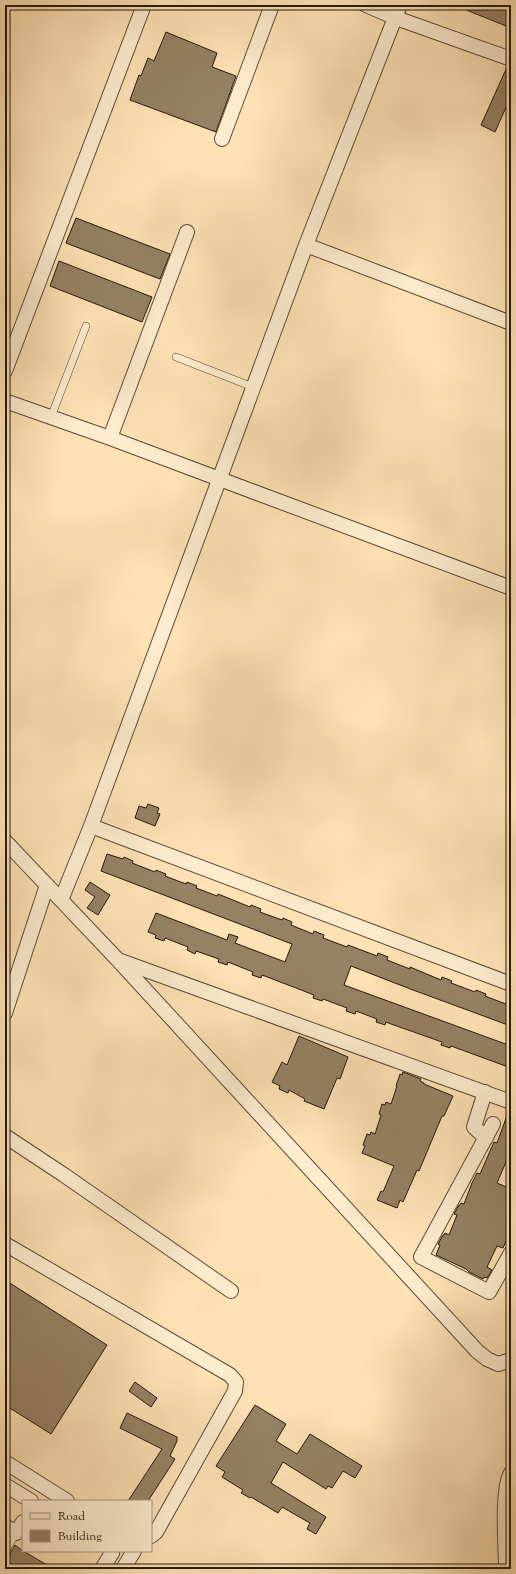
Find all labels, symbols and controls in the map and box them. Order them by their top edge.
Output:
legend [22,1500,152,1552]
text: Road [58,1508,85,1526]
text: Building [58,1528,102,1546]

